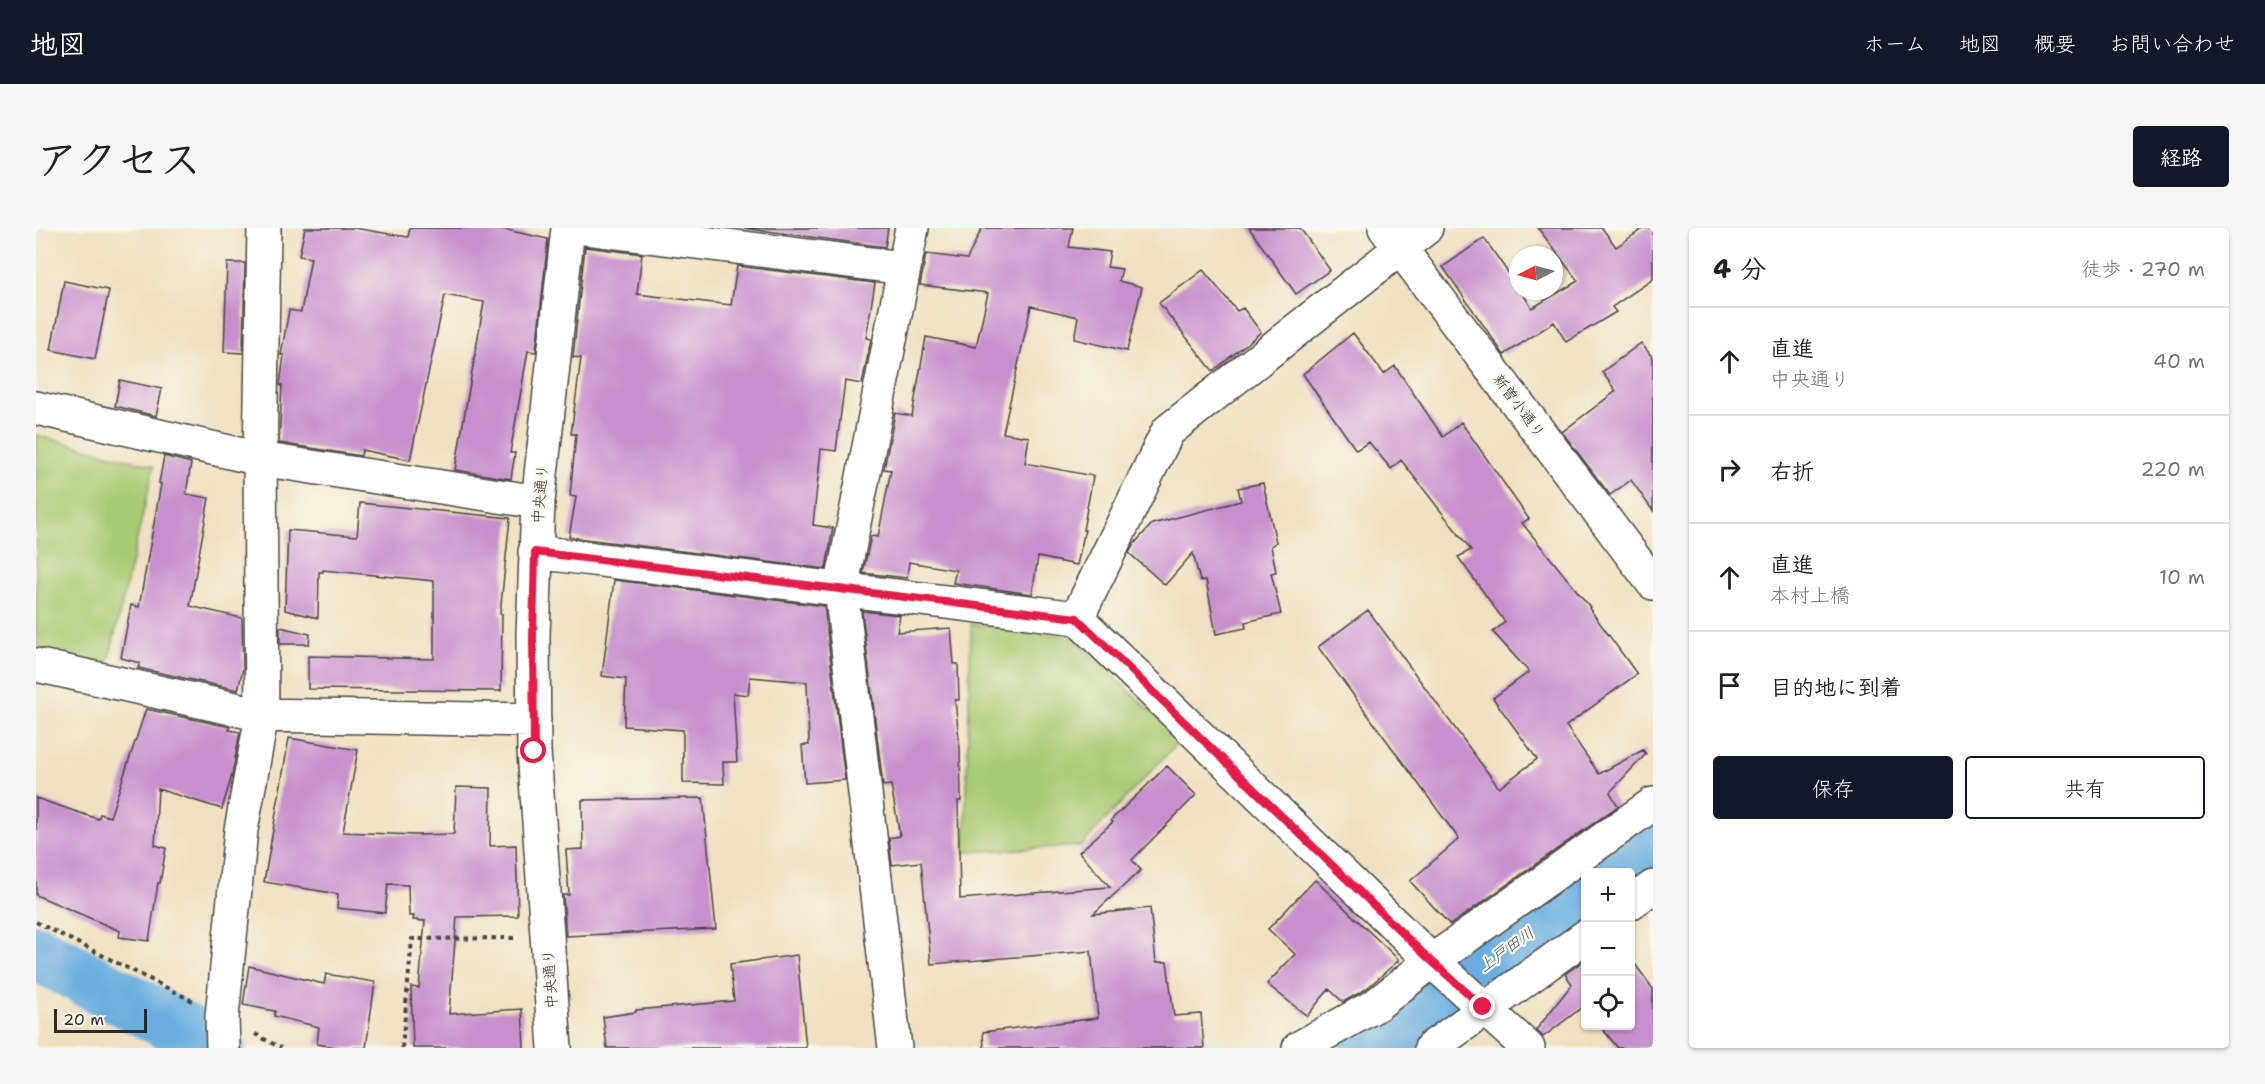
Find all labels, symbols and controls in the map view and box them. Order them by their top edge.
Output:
text: 地図 [30,25,86,63]
text: ホーム [1864,30,1926,58]
text: 地図 [1959,30,2001,58]
text: 概要 [2034,30,2076,58]
text: お問い合わせ [2109,30,2235,58]
button: 経路 [2133,126,2229,187]
text: アクセス [36,131,201,187]
north arrow [1509,246,1563,300]
text: 4 分 [1713,251,1766,286]
text: 徒歩 · 270 m [2082,256,2205,282]
text: 直進 [1770,334,1814,363]
icon: ahead [1713,345,1746,378]
text: 40 m [2153,348,2205,374]
text: 中央通り [1770,366,1850,392]
street label: 新曽小通り [1488,370,1550,442]
icon: right [1713,453,1746,486]
text: 220 m [2141,456,2205,482]
text: 右折 [1770,457,1814,486]
street label: 中央通り [527,463,553,525]
text: 直進 [1770,550,1814,579]
icon: ahead [1713,561,1746,594]
text: 10 m [2159,564,2205,590]
text: 本村上橋 [1770,582,1850,608]
icon: arrive [1713,669,1746,702]
text: 目的地に到着 [1770,673,1902,702]
route start [520,737,546,763]
button: 保存 [1713,756,1953,819]
button: 共有 [1965,756,2205,819]
map controls [1581,868,1635,1030]
button: + [1581,868,1635,922]
water label: 上戸田川 [1474,922,1538,977]
button: − [1581,922,1635,976]
street label: 中央通り [538,948,562,1010]
button: locate [1581,976,1635,1030]
route end [1469,993,1495,1019]
scale bar [54,1006,147,1034]
text: 20 m [63,1009,104,1030]

